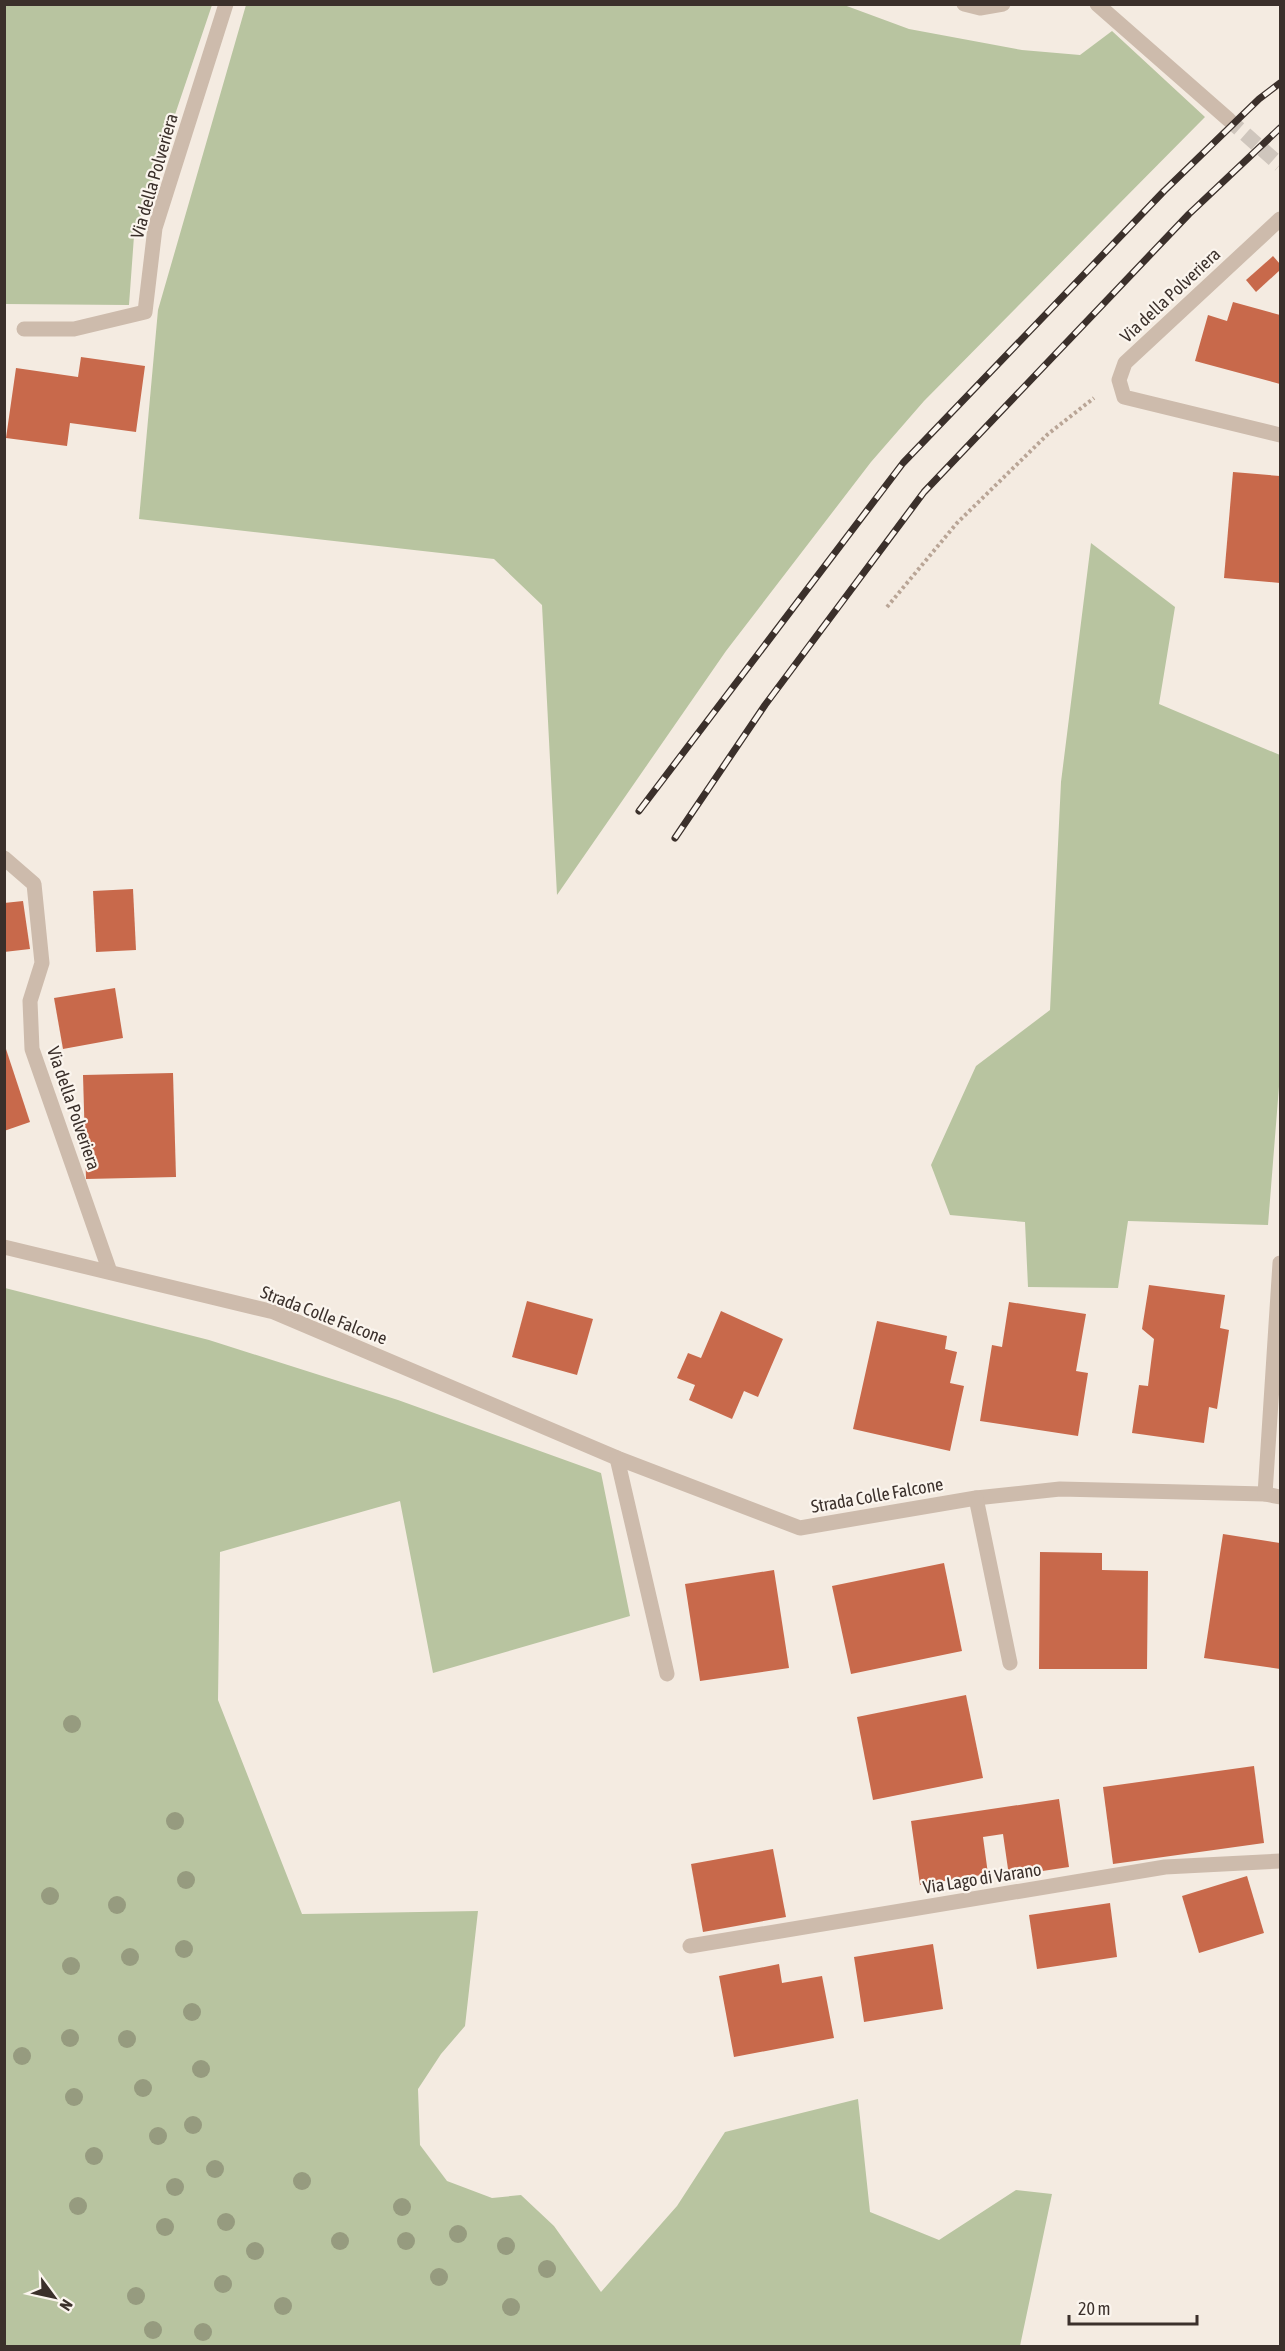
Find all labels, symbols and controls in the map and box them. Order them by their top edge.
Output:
street label: Via della Polveriera [126,111,182,241]
street label: Via della Polveriera [1116,243,1224,347]
street label: Via della Polveriera [43,1044,105,1172]
street label: Strada Colle Falcone [258,1281,390,1349]
street label: Strada Colle Falcone [809,1473,945,1517]
street label: Via Lago di Varano [921,1858,1043,1898]
north arrow [24,2267,84,2327]
scale bar [1069,2288,1196,2326]
text: N [56,2296,77,2314]
text: 20 m [1078,2298,1110,2319]

